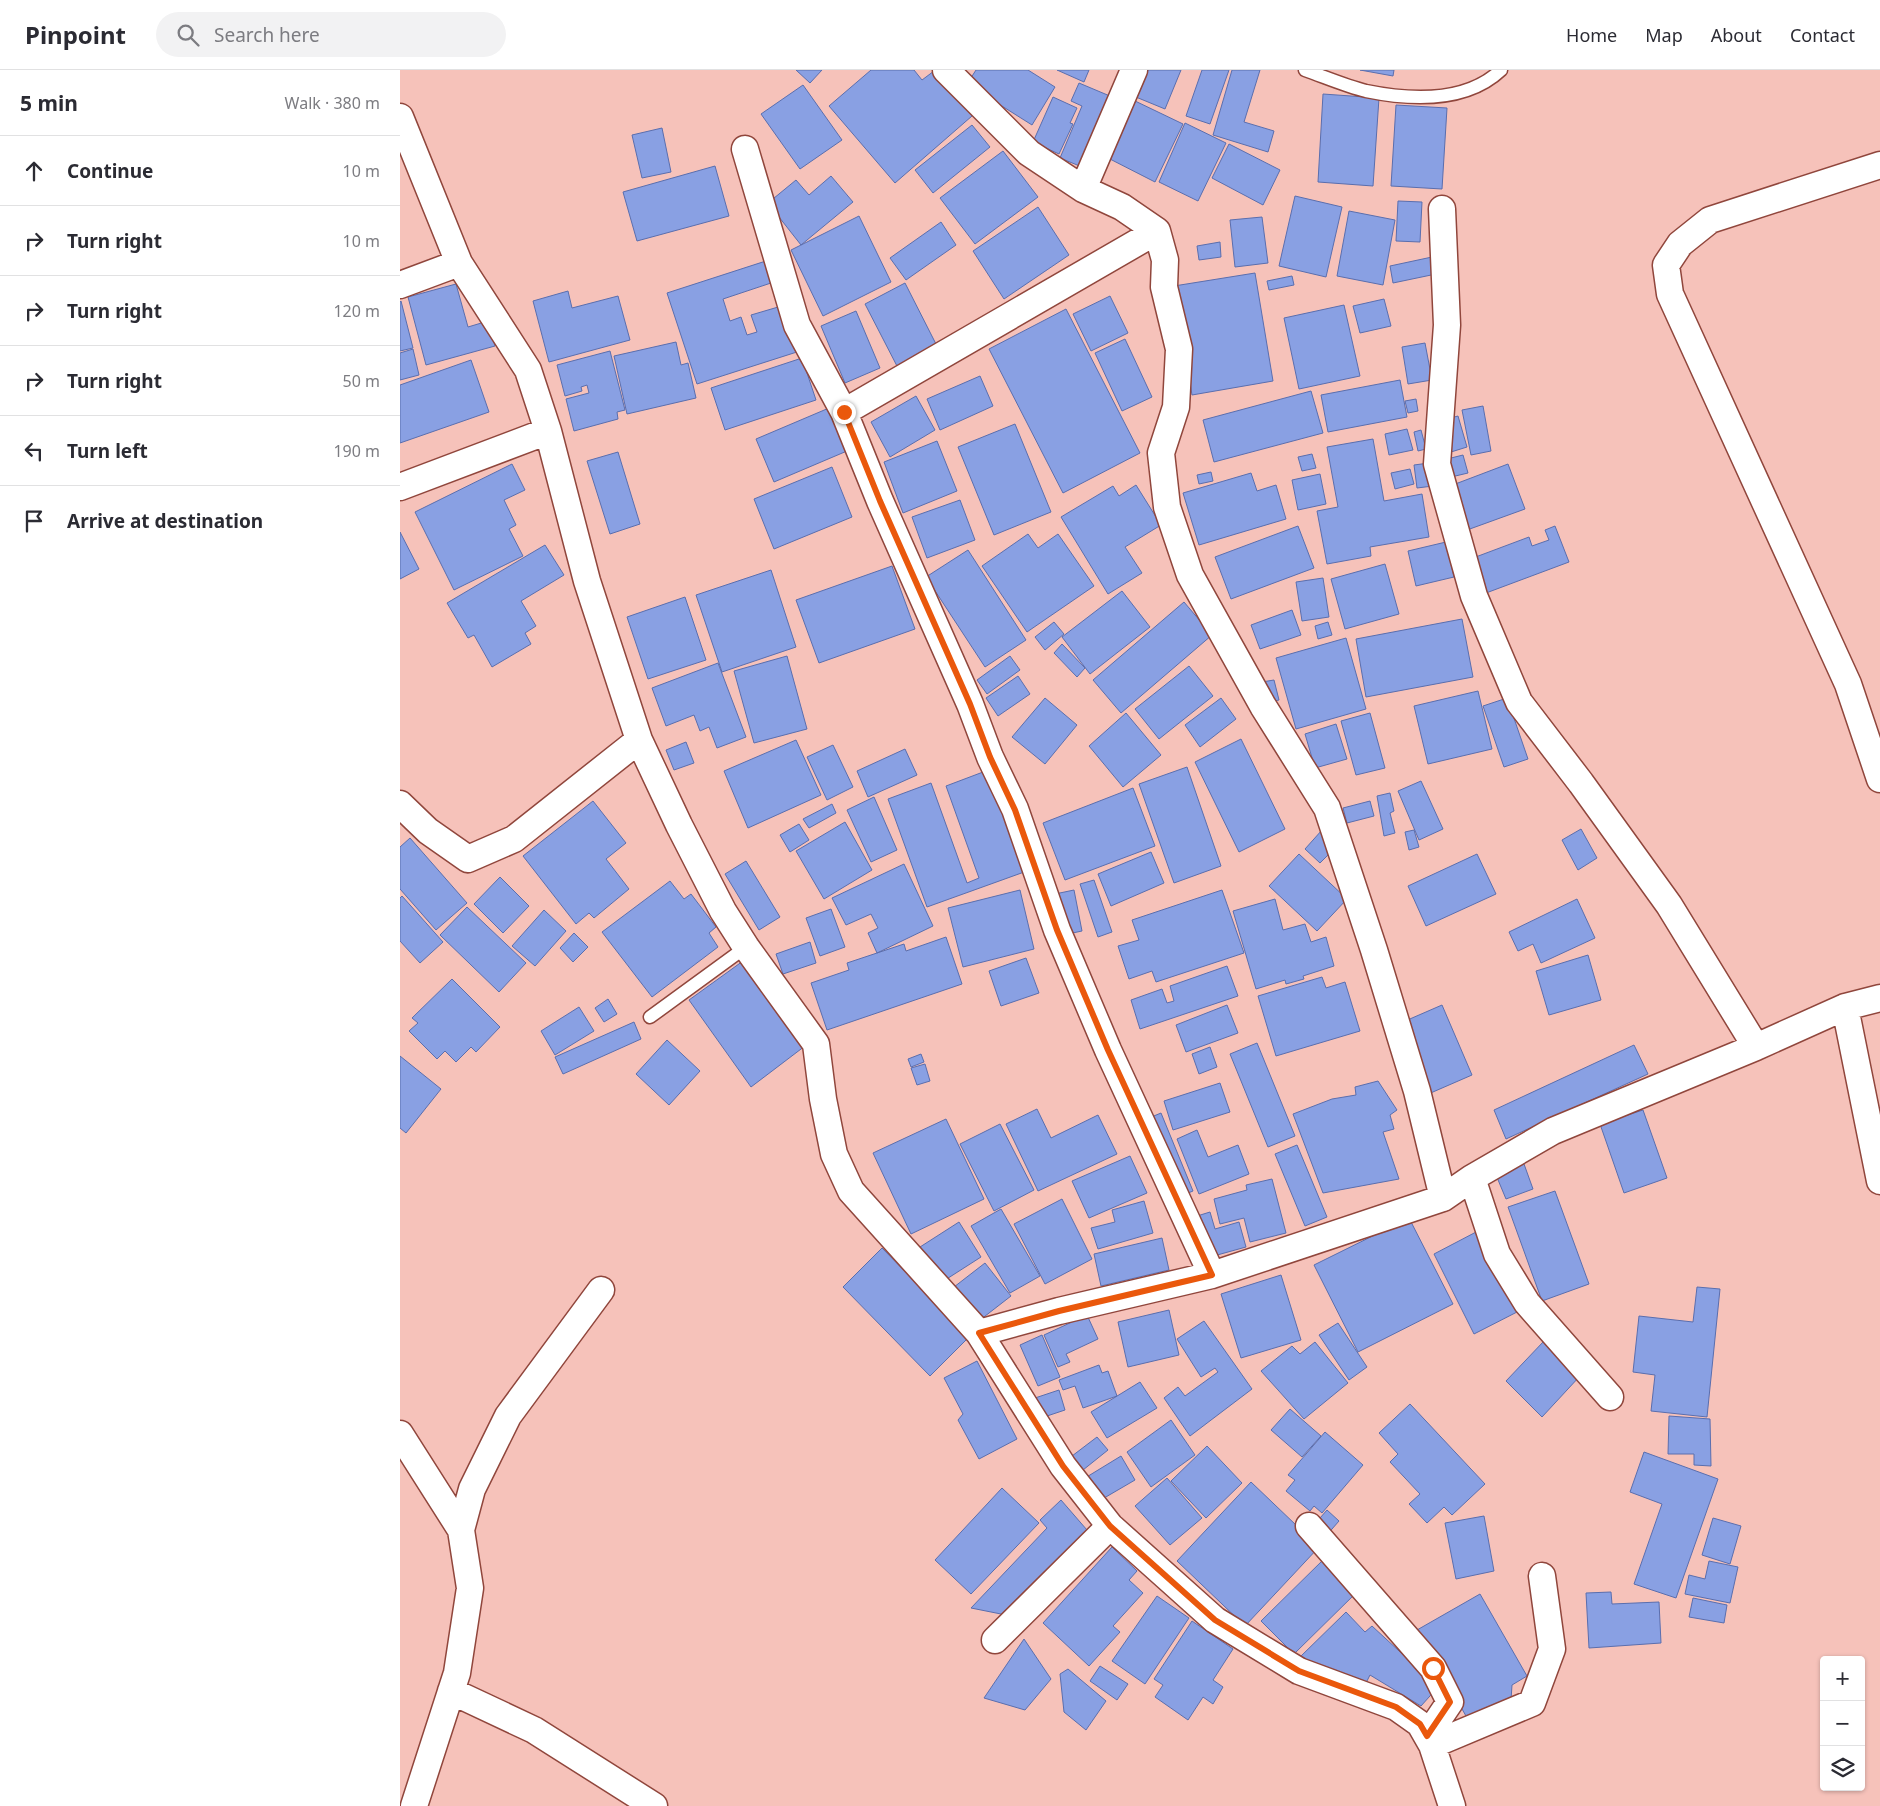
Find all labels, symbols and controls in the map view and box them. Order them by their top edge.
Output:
search box [156,12,506,57]
text: Pinpoint [25,18,126,51]
icon: search [174,21,202,49]
text: Search here [214,22,320,48]
text: Home [1566,23,1617,47]
text: Map [1645,23,1683,47]
text: About [1711,23,1762,47]
text: Contact [1790,23,1855,47]
text: 5 min [20,89,78,117]
text: Walk · 380 m [285,92,380,114]
icon: ahead [20,157,48,185]
text: Continue [67,158,153,184]
text: 10 m [343,160,380,182]
icon: right [20,227,48,255]
text: Turn right [67,228,162,254]
text: 10 m [343,230,380,252]
icon: right [20,297,48,325]
text: Turn right [67,298,162,324]
text: 120 m [333,300,380,322]
icon: right [20,367,48,395]
text: Turn right [67,368,162,394]
text: 50 m [343,370,380,392]
route end [833,401,856,424]
icon: left [20,437,48,465]
text: Turn left [67,438,148,464]
text: 190 m [333,440,380,462]
icon: arrive [20,507,48,535]
text: Arrive at destination [67,508,263,534]
map controls [1820,1656,1865,1791]
button: + [1820,1656,1865,1701]
route start [1422,1657,1445,1680]
button: − [1820,1701,1865,1746]
button: layers [1820,1746,1865,1791]

